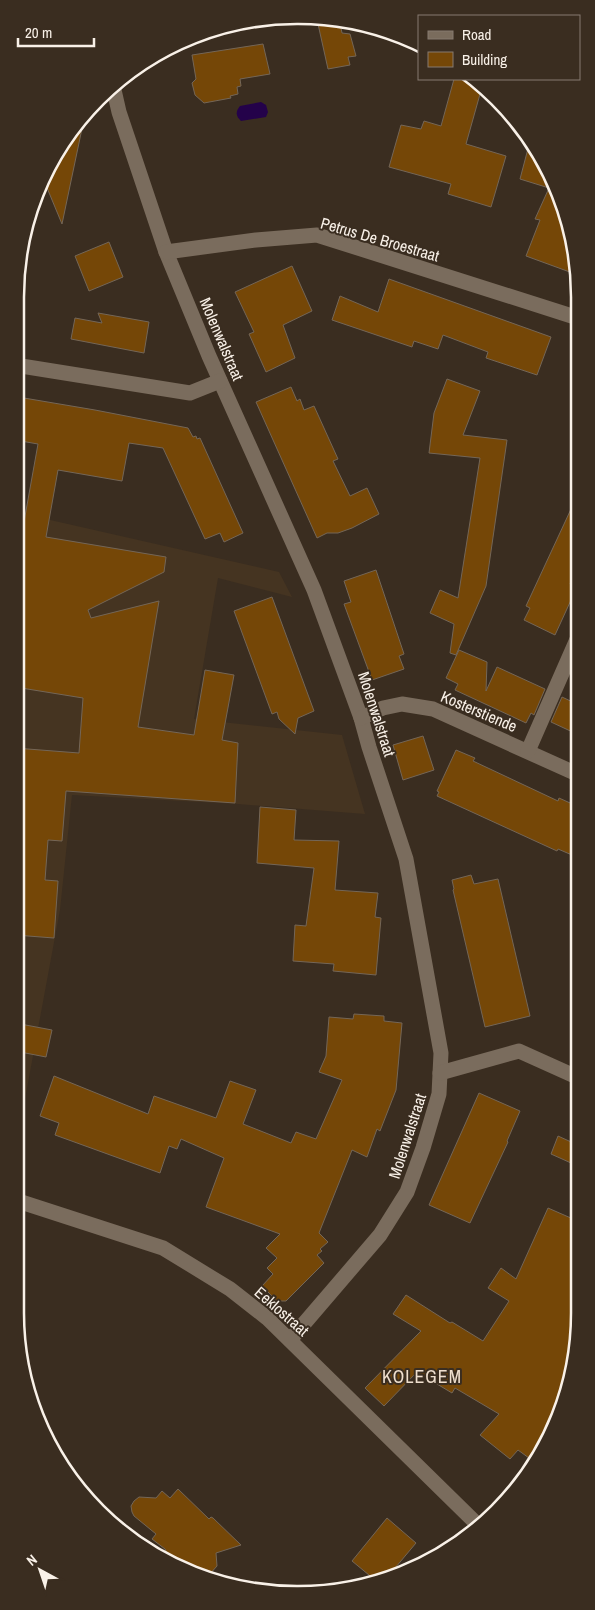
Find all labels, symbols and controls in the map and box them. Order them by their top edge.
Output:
scale bar [18,15,94,47]
legend [418,15,580,80]
text: 20 m [25,22,52,43]
text: Road [462,24,491,45]
text: Building [462,49,507,70]
street label: Petrus De Broestraat [318,212,442,267]
street label: Molenwalstraat [195,294,249,384]
street label: Molenwalstraat [353,669,401,760]
street label: Kosterstiende [437,685,521,737]
street label: Molenwalstraat [383,1090,431,1181]
street label: Eeklostraat [250,1281,314,1341]
district label: KOLEGEM [382,1364,462,1389]
north arrow [15,1545,65,1595]
text: N [23,1550,41,1570]

